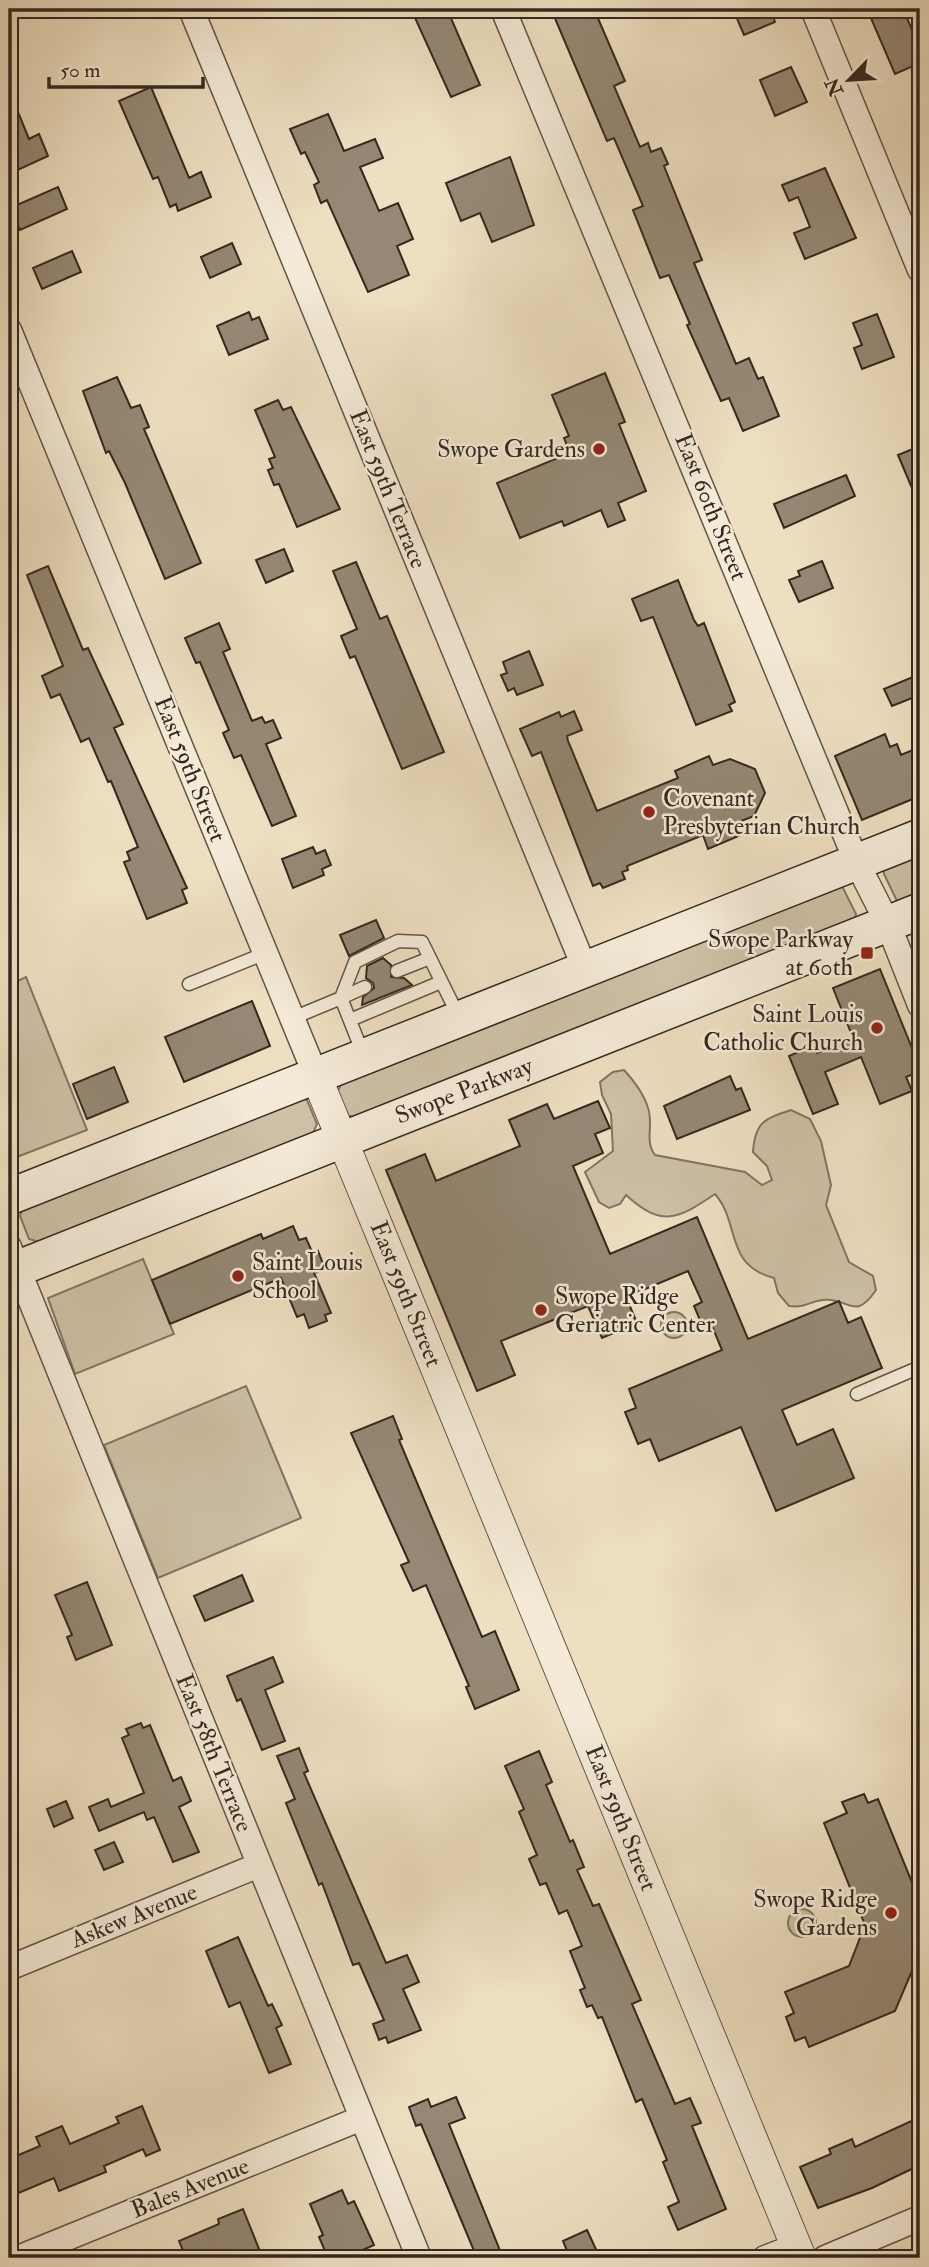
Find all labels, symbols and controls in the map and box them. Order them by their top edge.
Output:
scale bar [49,46,203,90]
north arrow [814,46,884,116]
text: 50 m [60,57,101,84]
text: N [820,73,849,100]
street label: East 59th Terrace [342,405,434,573]
street label: East 60th Street [667,429,755,585]
place label: Swope Gardens [437,434,585,465]
marker: Swope Gardens [591,441,607,457]
street label: East 59th Street [147,692,233,847]
place label: Covenant Presbyterian Church [663,783,861,842]
marker: Covenant Presbyterian Church [641,804,657,820]
place label: Swope Parkway at 60th [708,924,853,983]
marker: Swope Parkway at 60th [859,945,875,961]
place label: Saint Louis Catholic Church [703,999,863,1058]
marker: Saint Louis Catholic Church [869,1020,885,1036]
street label: Swope Parkway [391,1050,538,1131]
street label: East 59th Street [363,1217,449,1372]
place label: Saint Louis School [252,1247,363,1306]
marker: Saint Louis School [230,1268,246,1284]
place label: Swope Ridge Geriatric Center [555,1281,715,1340]
marker: Swope Ridge Geriatric Center [533,1302,549,1318]
street label: East 58th Terrace [168,1669,260,1837]
street label: East 59th Street [578,1741,664,1896]
street label: Askew Avenue [65,1877,202,1956]
place label: Swope Ridge Gardens [753,1884,877,1943]
marker: Swope Ridge Gardens [883,1905,899,1921]
street label: Bales Avenue [126,2150,254,2226]

